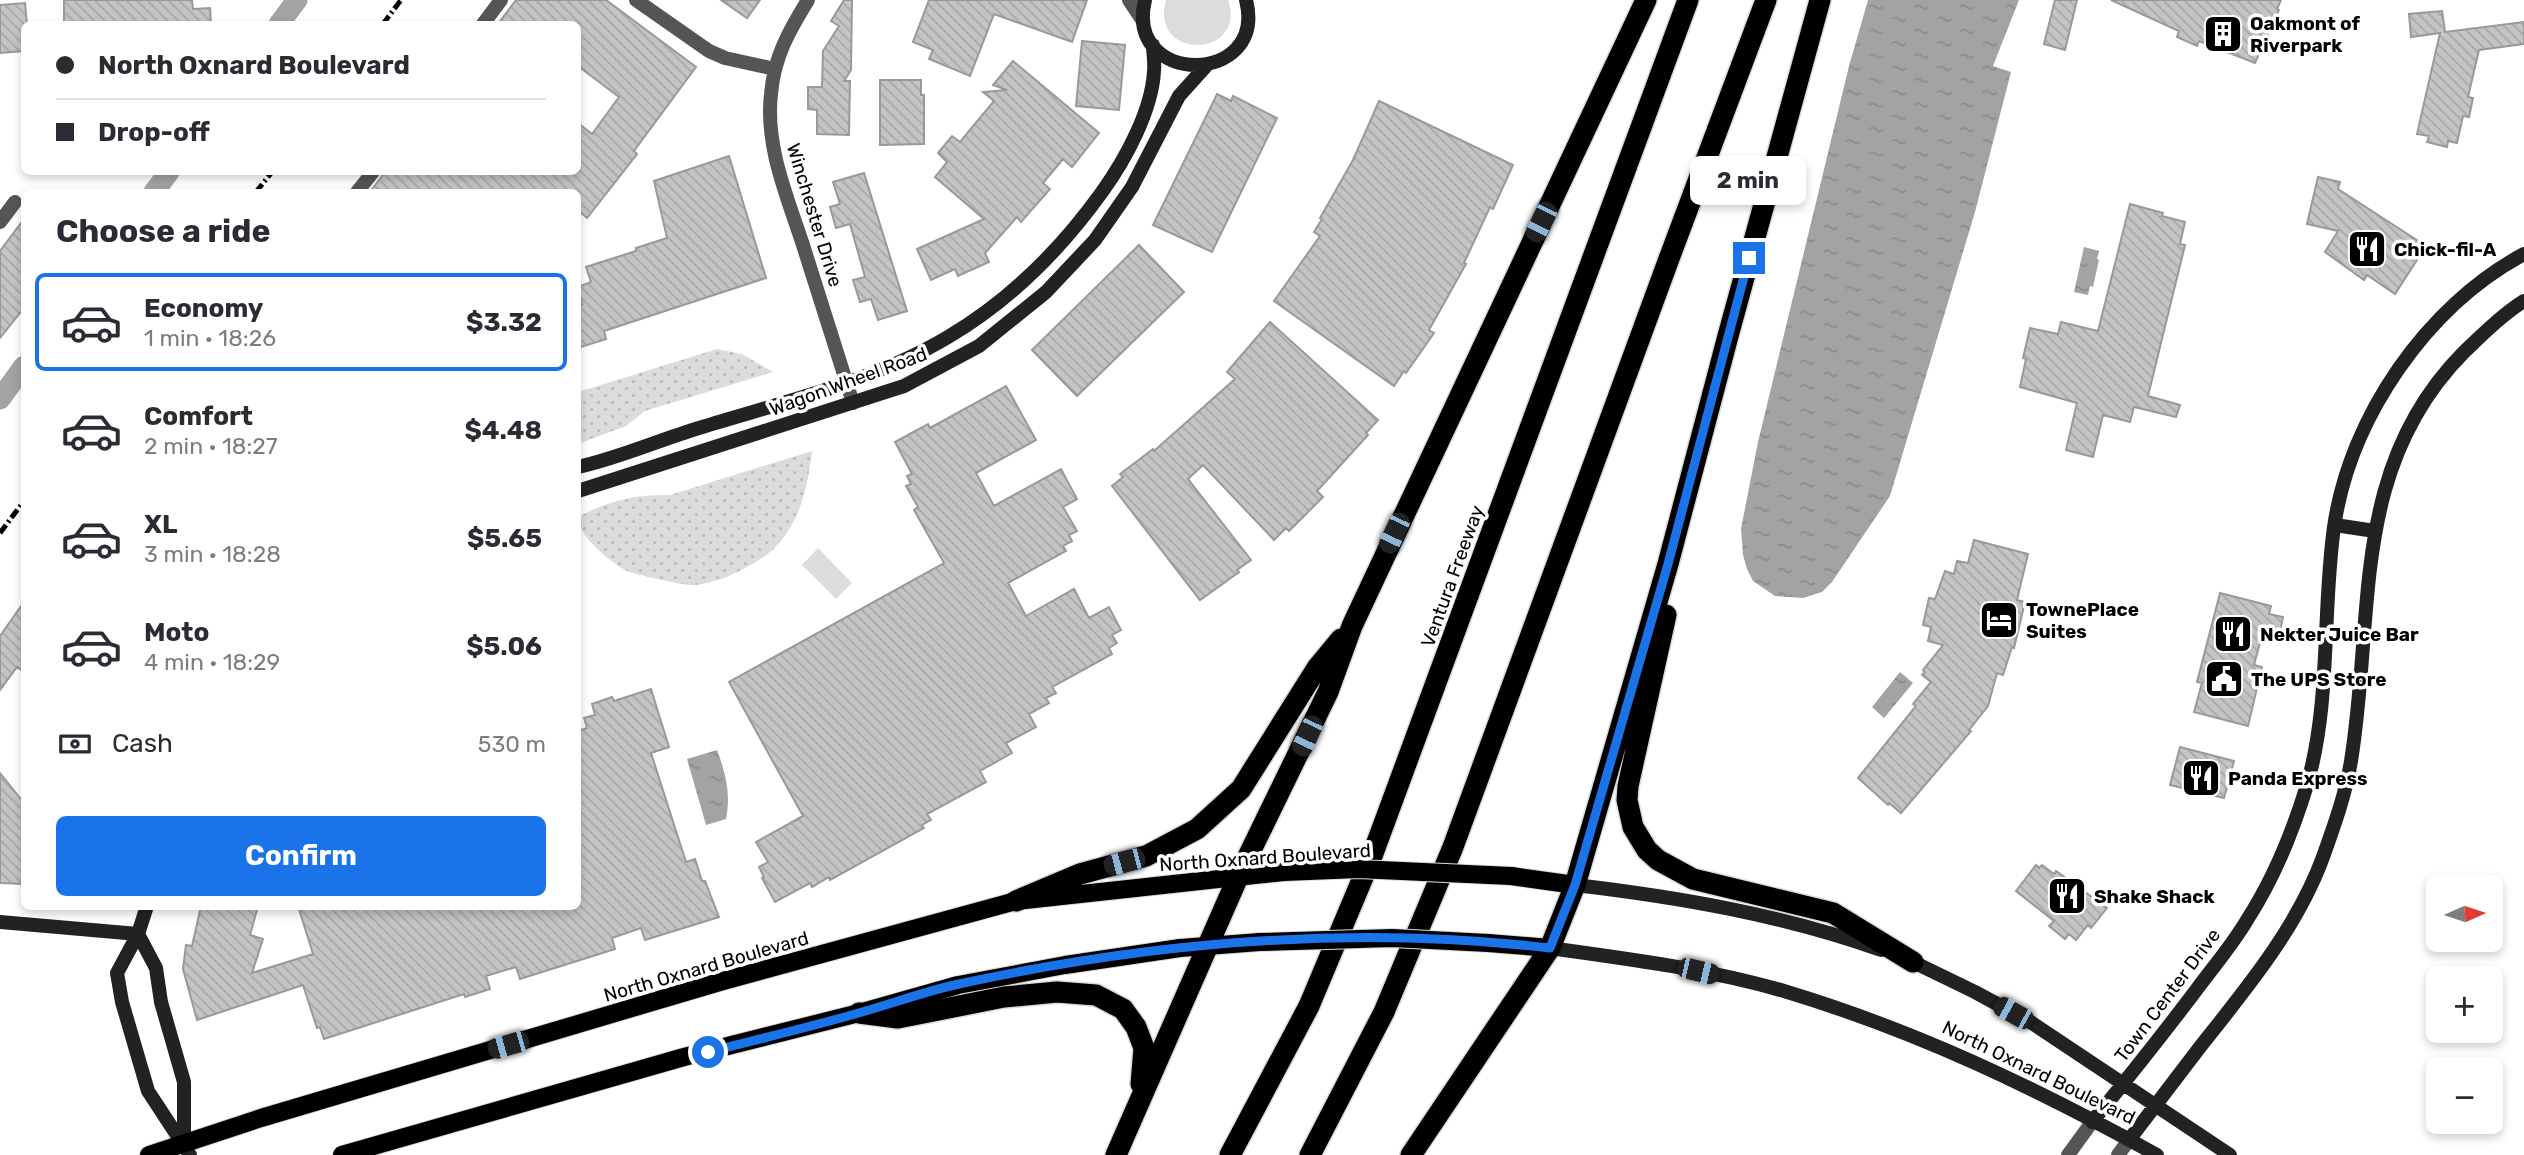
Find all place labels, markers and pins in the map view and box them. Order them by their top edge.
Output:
place label: Oakmont of Riverpark [2250,12,2360,57]
building icon: Oakmont of Riverpark [2202,13,2244,55]
restaurant icon: Chick-fil-A [2346,228,2388,270]
place label: Chick-fil-A [2394,238,2497,261]
place label: TownePlace Suites [2026,598,2139,643]
hotel icon: TownePlace Suites [1978,599,2020,641]
restaurant icon: Nekter Juice Bar [2212,613,2254,655]
place label: Nekter Juice Bar [2260,623,2419,646]
public building icon: The UPS Store [2203,658,2245,700]
place label: The UPS Store [2251,668,2387,691]
restaurant icon: Panda Express [2180,757,2222,799]
place label: Panda Express [2228,767,2367,790]
restaurant icon: Shake Shack [2046,875,2088,917]
place label: Shake Shack [2094,885,2215,908]

